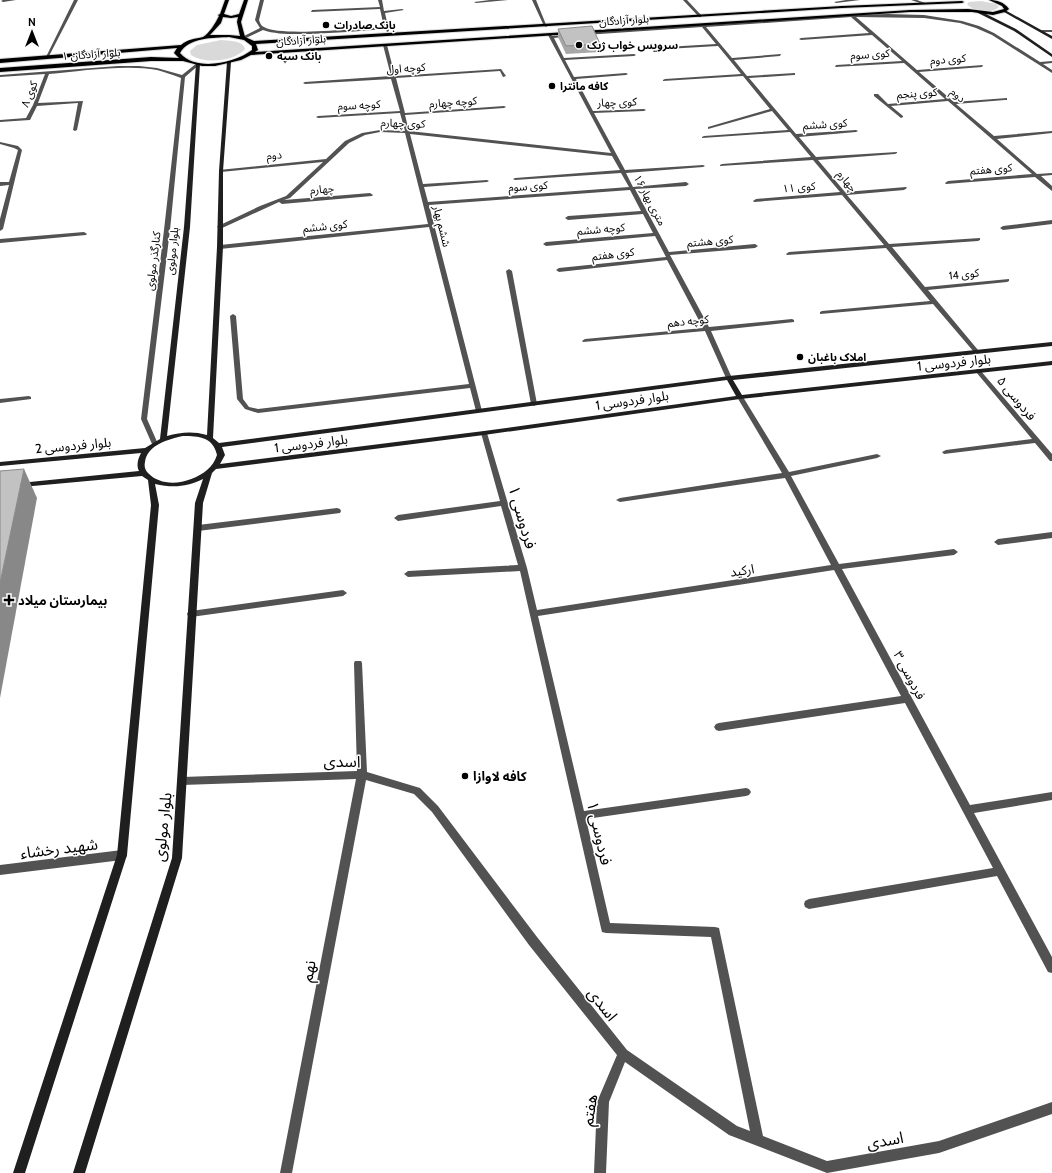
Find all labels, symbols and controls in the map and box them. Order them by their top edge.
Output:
street label: بلوار آزادگان [599,11,649,29]
north arrow [12,12,52,52]
text: N [28,15,36,29]
place label: بانک صادرات [334,18,396,32]
marker: بانک صادرات [321,20,331,30]
street label: بلوار آزادگان [276,31,326,49]
place label: سرویس خواب ژیک [587,38,678,52]
marker: سرویس خواب ژیک [574,40,584,50]
street label: بلوار آزادگان ۱ [61,45,121,63]
street label: کوی سوم [850,46,891,63]
place label: بانک سپه [277,49,321,64]
marker: بانک سپه [264,51,274,61]
street label: کوی دوم [930,51,967,68]
street label: کوچه اول [386,60,427,77]
street label: کوی ۸ [17,78,41,109]
place label: کافه مانترا [560,79,609,93]
marker: کافه مانترا [547,81,557,91]
street label: کوی پنجم [896,85,938,103]
street label: دوم [947,85,968,106]
street label: کوچه چهارم [428,93,478,112]
street label: کوی چهار [596,94,638,111]
street label: کوچه سوم [337,97,381,114]
street label: کوی چهارم [380,115,426,132]
street label: کوی ششم [802,115,848,135]
street label: دوم [266,147,283,164]
street label: کوی هفتم [969,160,1013,180]
street label: چهارم [833,167,860,196]
street label: ۱۶ متری بهار [631,172,669,228]
street label: کوی سوم [508,178,549,195]
street label: کوی ۱۱ [782,179,817,195]
street label: چهارم [309,181,335,198]
street label: ششم بهار [428,203,454,249]
street label: کوی ششم [302,217,349,237]
street label: کوچه ششم [576,220,626,240]
street label: بلوار مولوی [163,226,182,276]
street label: کنارگذر مولوی [142,230,164,291]
street label: کوی هشتم [686,232,734,252]
street label: کوی هفتم [591,244,636,266]
street label: کوی 14 [948,265,980,283]
street label: کوچه دهم [666,312,710,332]
place label: املاک باغبان [808,350,866,364]
street label: بلوار فردوسی 1 [916,350,992,375]
marker: املاک باغبان [795,352,805,362]
street label: فردوسی ۵ [993,373,1040,424]
street label: بلوار فردوسی 1 [594,387,670,414]
street label: بلوار فردوسی 1 [273,431,349,456]
street label: بلوار فردوسی 2 [34,434,112,457]
street label: فردوسی ۱ [504,483,541,551]
street label: ارکید [729,560,755,580]
place label: بیمارستان میلاد [18,592,107,608]
marker: بیمارستان میلاد [3,594,15,606]
street label: فردوسی ۳ [890,648,930,703]
street label: اسدی [323,752,361,771]
place label: کافه لاوازا [473,768,527,784]
marker: کافه لاوازا [460,771,470,781]
street label: بلوار مولوی [149,791,176,863]
street label: فردوسی ۱ [583,799,616,867]
street label: شهید رخشاء [19,834,99,863]
street label: نهم [297,959,323,984]
street label: اسدی [584,984,621,1025]
street label: هفتم [578,1093,604,1128]
street label: اسدی [865,1128,905,1153]

